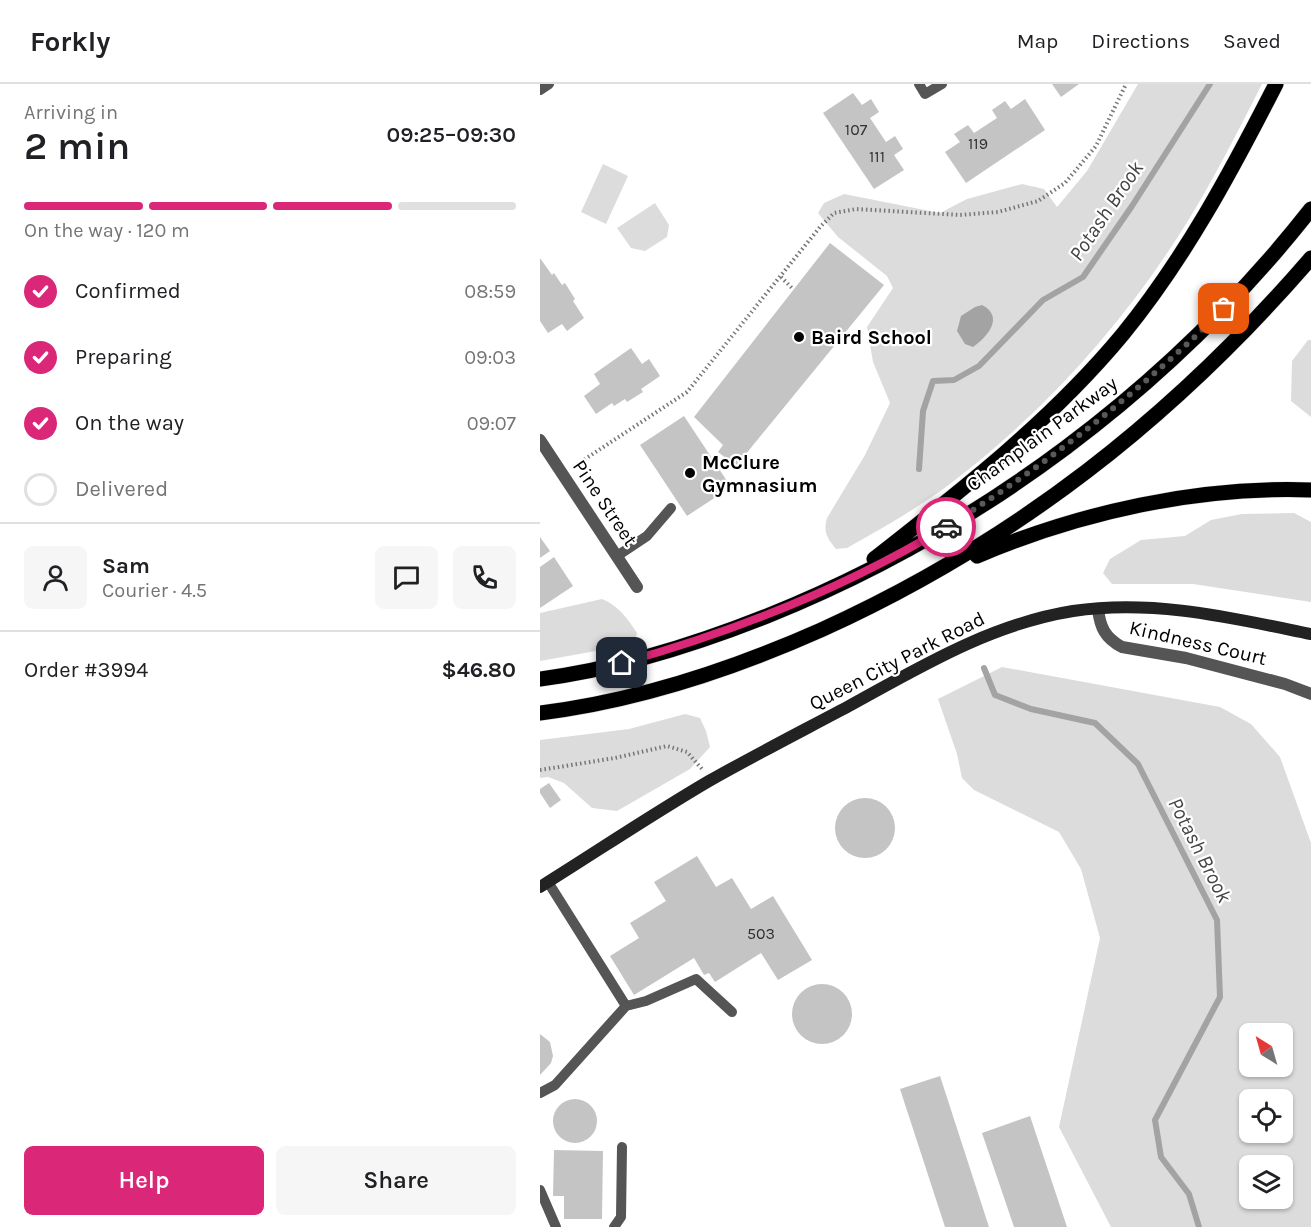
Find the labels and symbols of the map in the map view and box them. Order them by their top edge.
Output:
house number: 107 [845,120,868,139]
house number: 119 [968,134,988,153]
house number: 111 [869,147,885,166]
water label: Potash Brook [1064,157,1148,265]
pin [1198,283,1249,334]
place label: Baird School [811,326,932,349]
marker: Baird School [792,330,806,344]
street label: Champlain Parkway [962,372,1122,496]
place label: McClure Gymnasium [702,451,817,497]
street label: Pine Street [568,456,642,551]
marker: McClure Gymnasium [683,466,697,480]
courier [916,497,976,557]
street label: Queen City Park Road [805,607,989,715]
street label: Kindness Court [1127,616,1269,670]
pin [596,637,647,688]
water label: Potash Brook [1163,794,1237,907]
house number: 503 [747,924,775,943]
north arrow [1239,1023,1293,1077]

